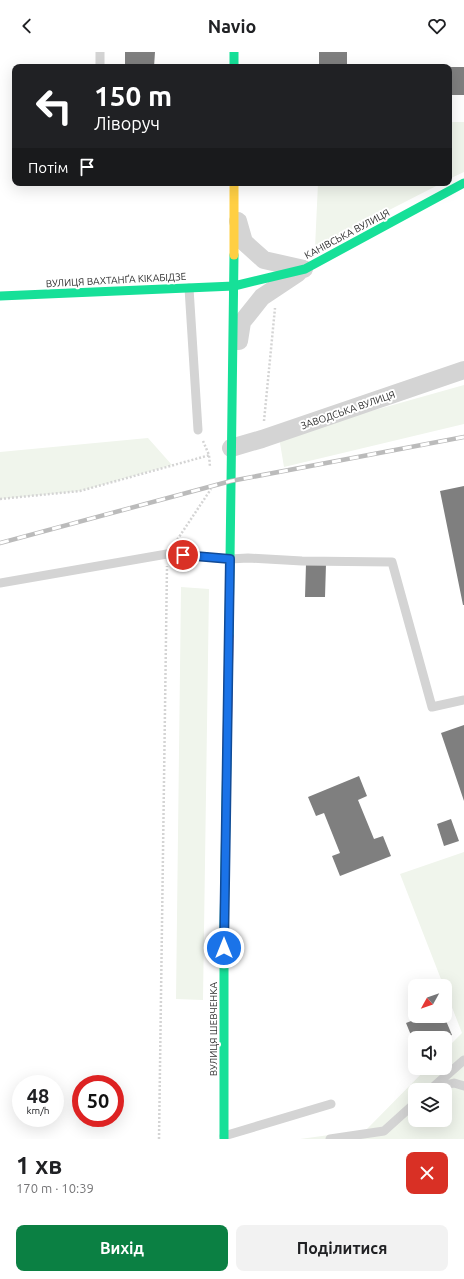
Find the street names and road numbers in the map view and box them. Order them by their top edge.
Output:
street label: КАНІВСЬКА ВУЛИЦЯ [303,207,391,261]
street label: ВУЛИЦЯ ВАХТАНҐА КІКАБІДЗЕ [45,271,187,289]
street label: ЗАВОДСЬКА ВУЛИЦЯ [299,389,397,431]
street label: ВУЛИЦЯ ШЕВЧЕНКА [208,981,219,1076]

